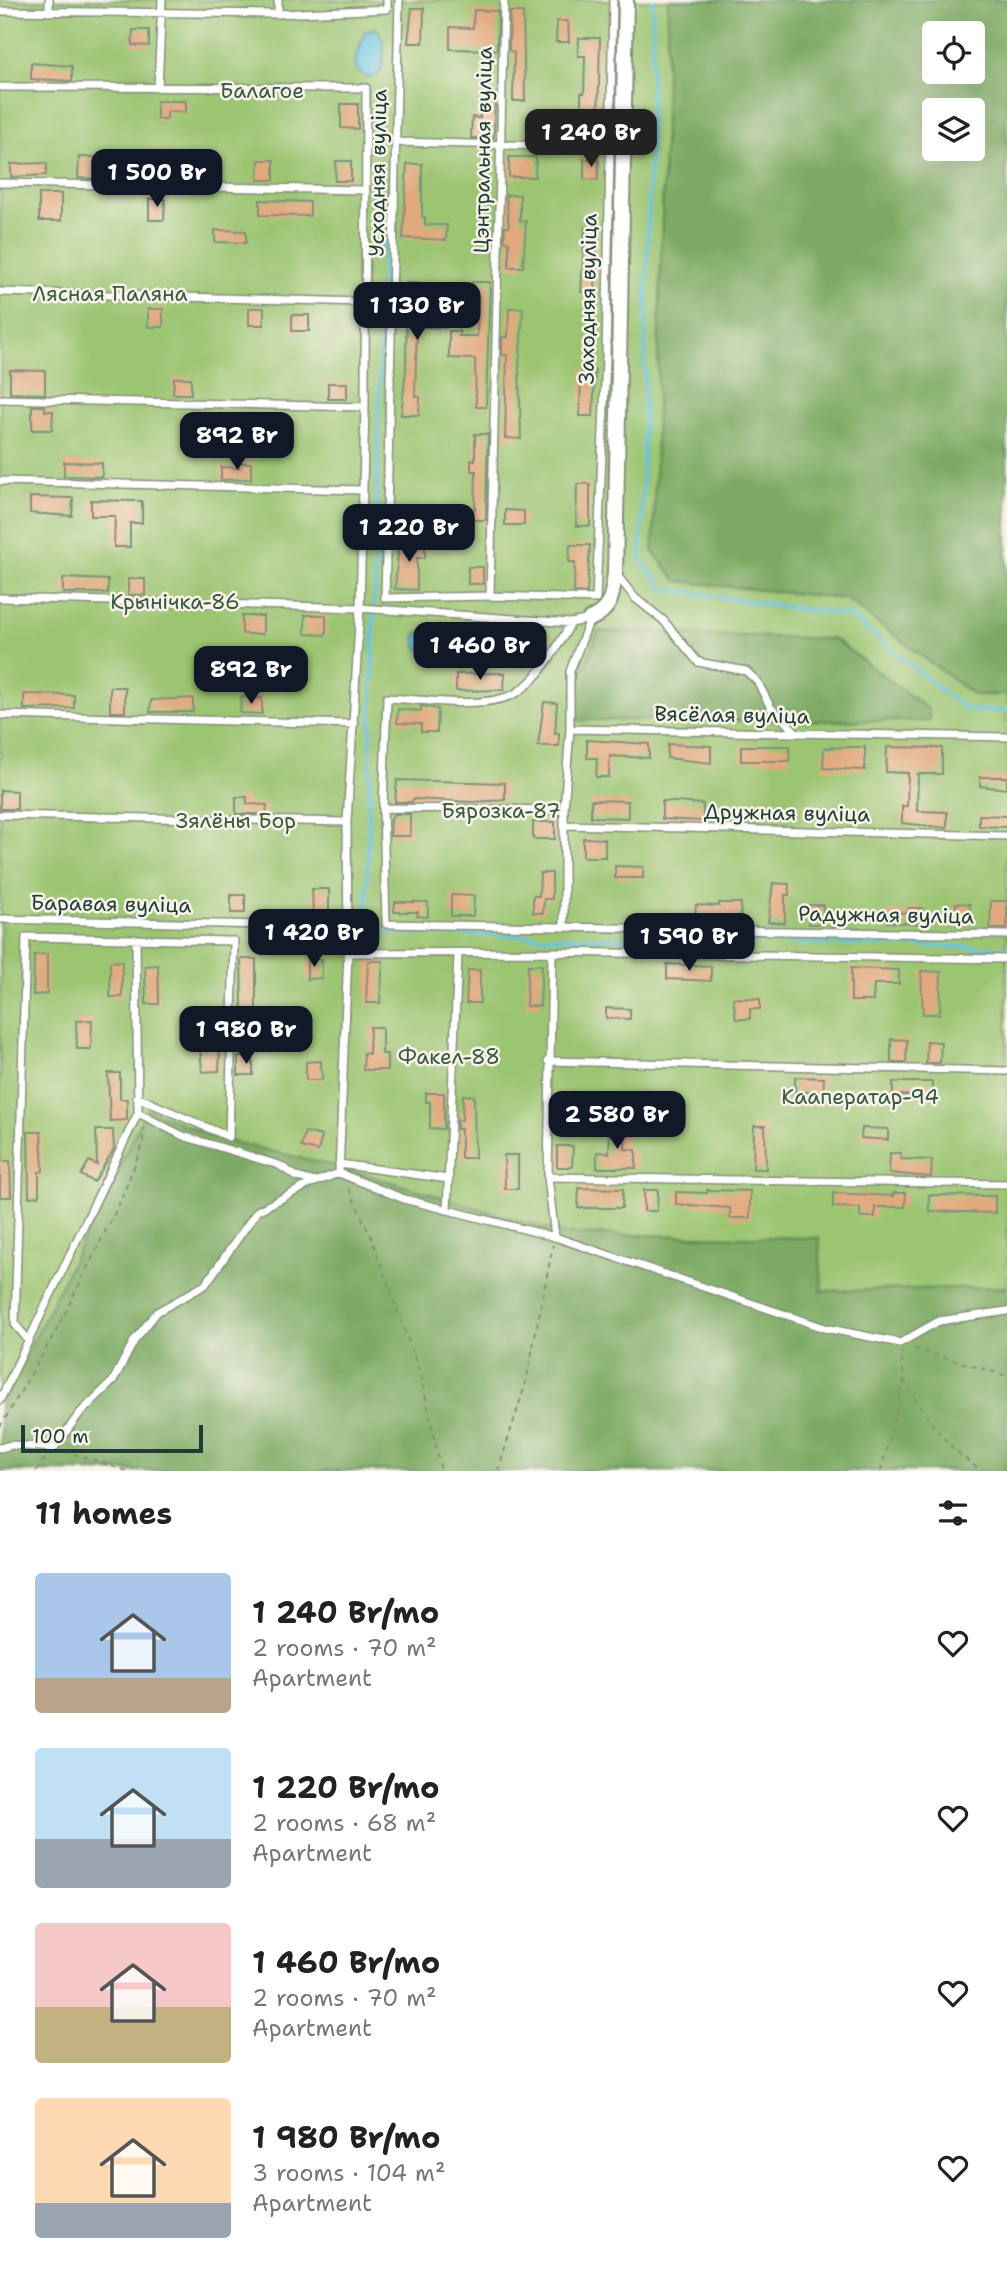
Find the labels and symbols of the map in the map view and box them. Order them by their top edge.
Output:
street label: Цэнтральная вуліца [467,46,499,254]
park label: Балагое [220,77,304,105]
street label: Усходняя вуліца [363,89,393,257]
pin: 1 240 Br [519,110,663,169]
pin: 1 500 Br [85,150,229,209]
street label: Заходняя вуліца [573,213,603,385]
park label: Лясная Паляна [32,280,188,308]
pin: 1 130 Br [345,282,489,342]
pin: 892 Br [180,412,294,472]
pin: 1 220 Br [337,504,481,564]
park label: Крынічка-86 [110,588,240,616]
pin: 1 460 Br [408,622,552,682]
pin: 892 Br [194,646,308,706]
street label: Вясёлая вуліца [654,700,810,730]
park label: Бярозка-87 [441,797,561,825]
street label: Дружная вуліца [704,798,870,828]
park label: Зялёны Бор [176,807,296,835]
street label: Баравая вуліца [30,889,192,919]
street label: Радужная вуліца [798,899,974,931]
pin: 1 420 Br [242,909,386,969]
pin: 1 590 Br [617,914,761,973]
pin: 1 980 Br [174,1006,318,1066]
park label: Факел-88 [398,1043,500,1071]
park label: Кааператар-94 [781,1083,939,1111]
pin: 2 580 Br [545,1092,689,1151]
scale bar [21,1422,203,1454]

